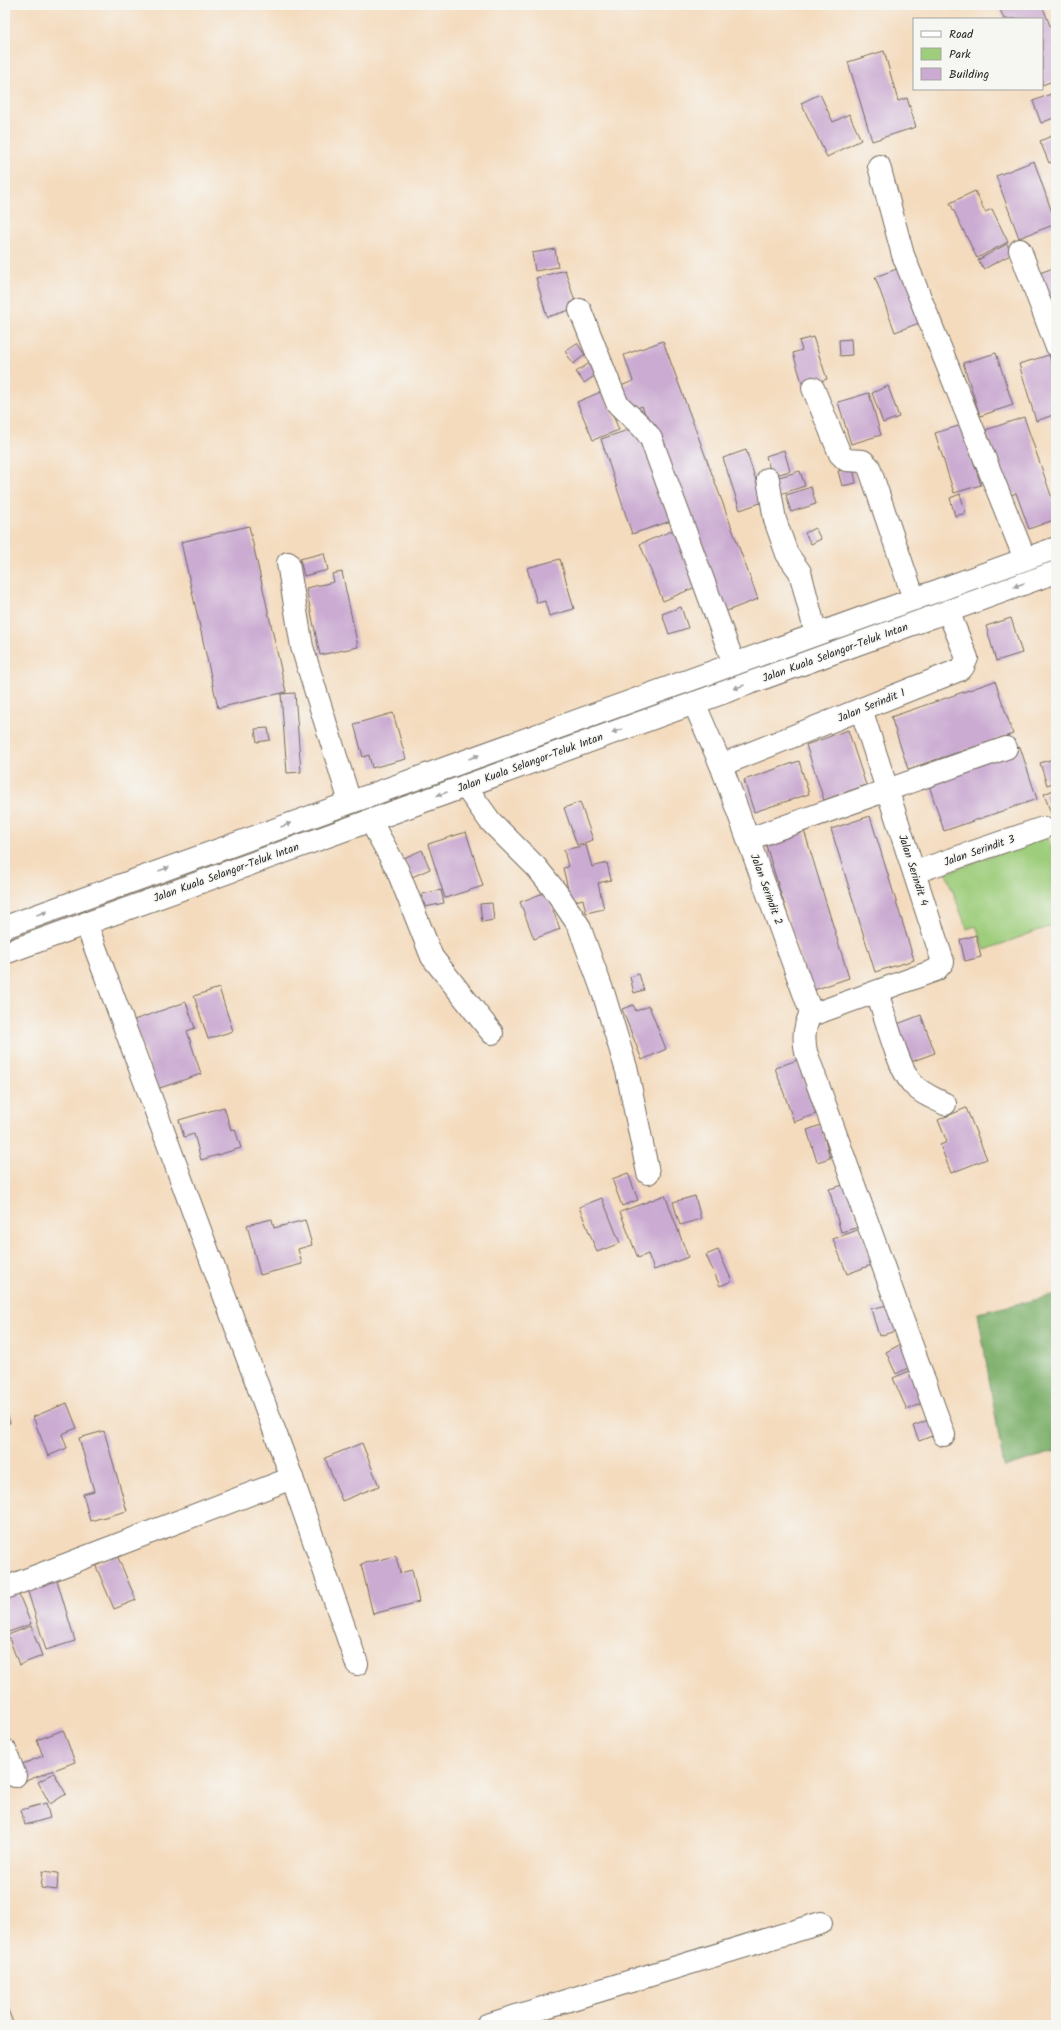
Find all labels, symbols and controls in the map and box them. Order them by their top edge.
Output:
legend [913,18,1043,90]
text: Road [949,25,974,44]
text: Park [949,45,971,64]
text: Building [949,65,989,84]
one-way arrow [1013,583,1025,589]
street label: Jalan Kuala Selangor-Teluk Intan [760,618,911,688]
one-way arrow [733,684,745,690]
street label: Jalan Serindit 1 [835,684,908,728]
street label: Jalan Kuala Selangor-Teluk Intan [455,728,606,798]
one-way arrow [610,728,622,734]
one-way arrow [469,754,481,760]
one-way arrow [435,792,447,798]
one-way arrow [281,822,293,828]
street label: Jalan Serindit 3 [941,830,1017,872]
street label: Jalan Serindit 4 [893,832,933,908]
street label: Jalan Kuala Selangor-Teluk Intan [151,838,302,908]
street label: Jalan Serindit 2 [745,851,787,927]
one-way arrow [158,866,170,872]
one-way arrow [36,910,48,916]

